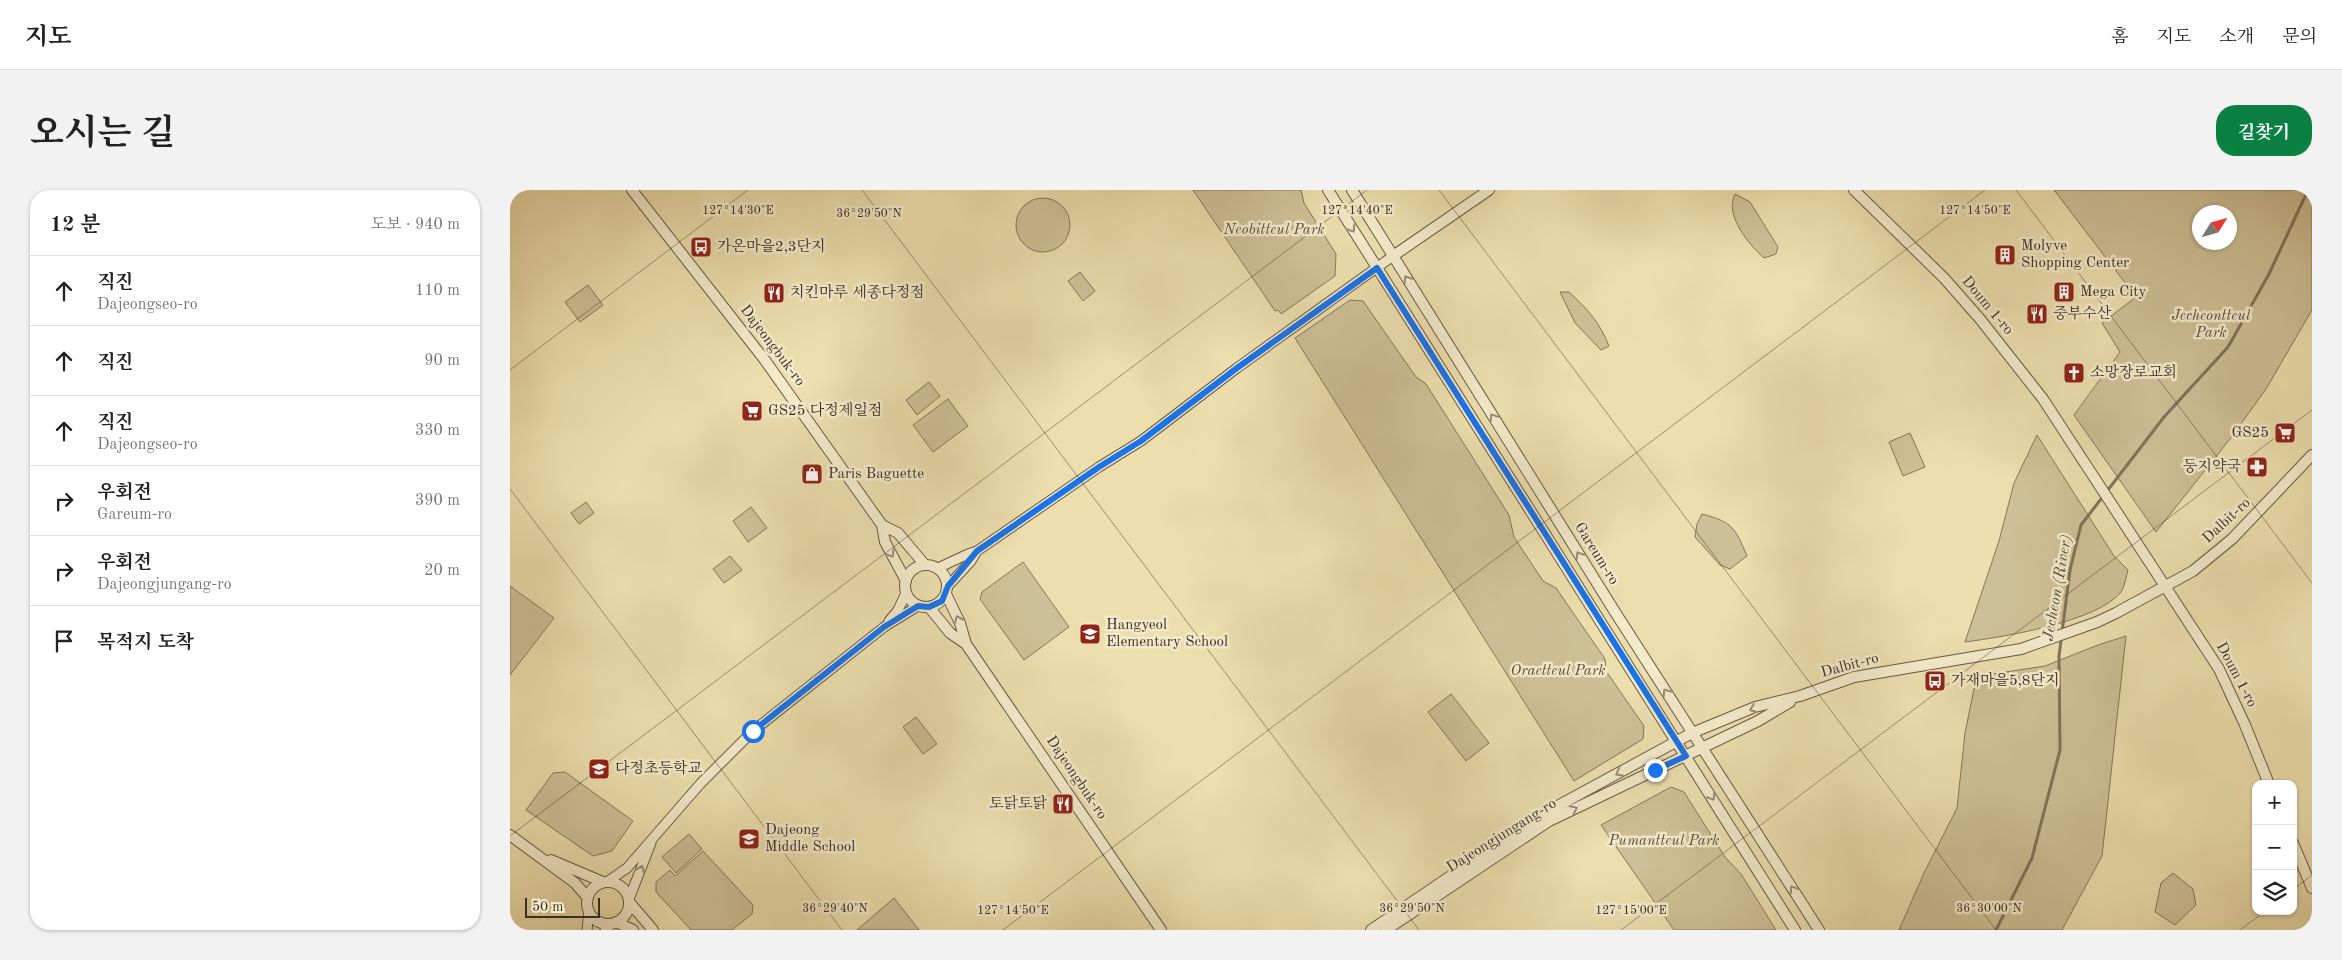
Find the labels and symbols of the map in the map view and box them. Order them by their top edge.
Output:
text: 127°14'50"E [1939,204,2011,217]
text: 127°14'30"E [702,205,774,217]
text: 127°14'40"E [1321,205,1393,217]
north arrow [2192,205,2237,250]
text: 36°29'50"N [836,207,902,220]
park label: Neobitteul Park [1222,223,1325,238]
one-way arrow [1346,223,1356,232]
bus stop icon: 가온마을2,3단지 [689,235,713,259]
place label: 가온마을2,3단지 [717,238,826,255]
place label: Molyve Shopping Center [2021,239,2129,271]
building icon: Molyve Shopping Center [1993,243,2017,267]
street label: Doum 1-ro [1958,274,2016,338]
one-way arrow [1404,276,1414,285]
building icon: Mega City [2052,280,2076,304]
restaurant icon: 치킨마루 세종다정점 [762,281,786,305]
place label: 치킨마루 세종다정점 [790,284,925,301]
place label: Mega City [2080,285,2147,300]
restaurant icon: 중부수산 [2025,302,2049,326]
street label: Dajeongbuk-ro [737,303,807,389]
place label: 중부수산 [2053,305,2111,322]
park label: Jecheontteul Park [2172,309,2251,341]
church icon: 소망장로교회 [2062,361,2086,385]
place label: 소망장로교회 [2090,364,2177,381]
supermarket icon: GS25 다정제일점 [740,399,764,423]
place label: GS25 다정제일점 [768,402,882,419]
one-way arrow [1490,413,1500,422]
supermarket icon: GS25 [2273,421,2297,445]
place label: GS25 [2231,426,2269,441]
pharmacy icon: 둥지약국 [2245,455,2269,479]
place label: 둥지약국 [2183,458,2242,475]
shop icon: Paris Baguette [800,462,824,486]
place label: Paris Baguette [828,467,924,482]
street label: Dalbit-ro [2200,495,2254,547]
street label: Gareum-ro [1571,520,1621,588]
water label: Jecheon (River) [2041,534,2075,642]
one-way arrow [885,548,895,557]
one-way arrow [1576,551,1585,560]
one-way arrow [953,615,964,624]
place label: Hangyeol Elementary School [1106,618,1228,650]
school or university icon: Hangyeol Elementary School [1078,622,1102,646]
street label: Doum 1-ro [2213,640,2259,710]
street label: Dalbit-ro [1819,651,1881,681]
park label: Oraetteul Park [1510,664,1606,679]
bus stop icon: 가재마을5,8단지 [1923,669,1947,693]
place label: 가재마을5,8단지 [1951,672,2060,689]
one-way arrow [1663,689,1672,698]
one-way arrow [1749,703,1757,713]
route start [742,720,765,743]
street label: Dajeongbuk-ro [1043,734,1109,822]
school or university icon: 다정초등학교 [587,757,611,781]
route end [1644,759,1667,782]
place label: 다정초등학교 [615,760,702,777]
one-way arrow [1615,767,1624,777]
restaurant icon: 토닭토닭 [1051,792,1075,816]
one-way arrow [1705,792,1715,801]
place label: 토닭토닭 [989,795,1048,812]
street label: Dajeongjungang-ro [1445,796,1559,876]
one-way arrow [1569,805,1578,815]
place label: Dajeong Middle School [765,823,855,855]
school or university icon: Dajeong Middle School [737,827,761,851]
park label: Pumantteul Park [1608,834,1719,849]
one-way arrow [635,865,646,874]
one-way arrow [1790,885,1799,895]
scale bar [525,895,600,918]
text: 36°29'50"N [1379,902,1445,915]
text: 36°29'40"N [802,903,868,915]
text: 36°30'00"N [1956,903,2022,915]
text: 127°14'50"E [977,904,1049,917]
text: 127°15'00"E [1595,904,1667,917]

